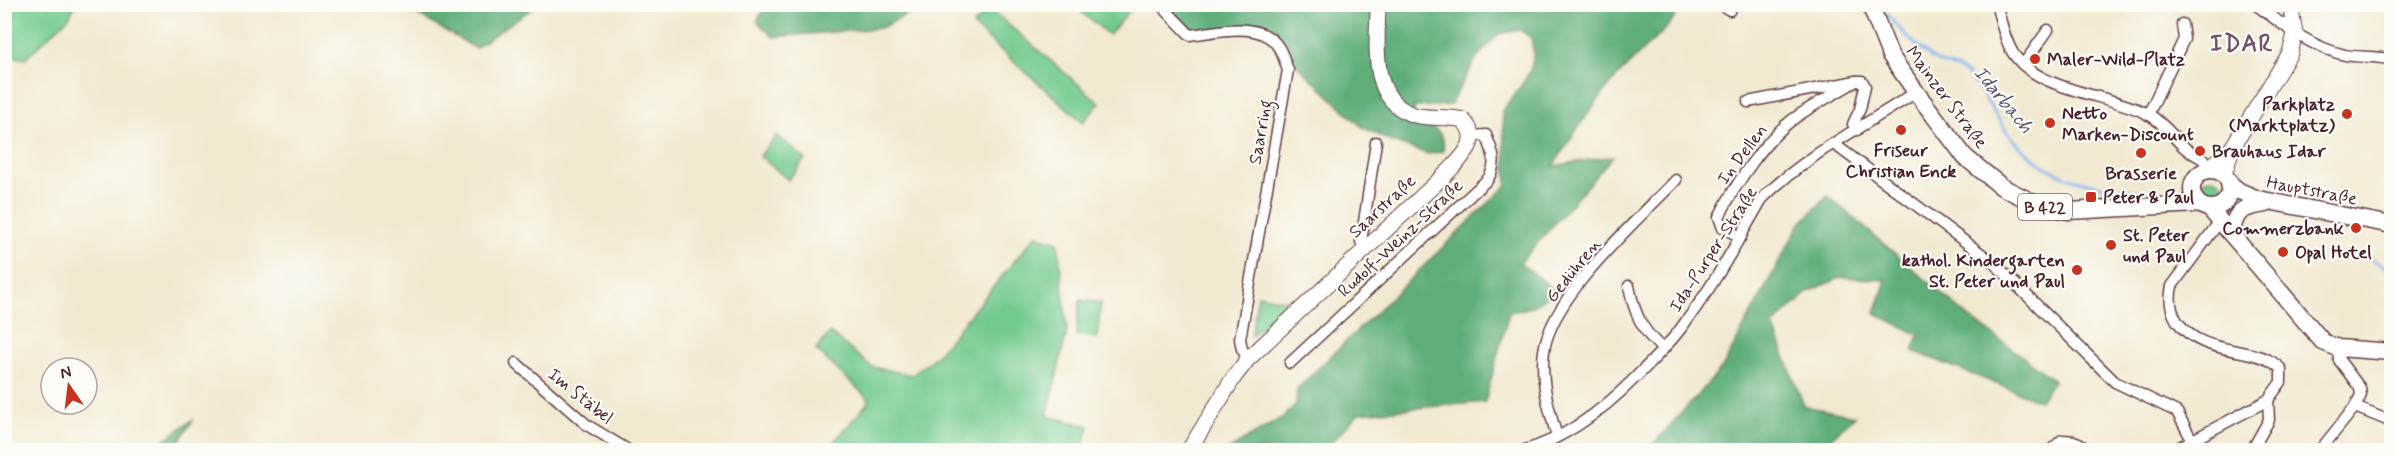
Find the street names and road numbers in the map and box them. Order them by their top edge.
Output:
street label: Mainzer Straße [1900,41,1993,154]
street label: Saarring [1243,98,1280,167]
street label: In Dellen [1712,119,1774,190]
street label: Saarstraße [1344,169,1421,244]
street label: Hauptstraße [2265,170,2359,212]
street label: Rudolf-Weinz-Straße [1333,174,1469,303]
street label: Ida-Purper-Straße [1664,182,1764,317]
road number: B 422 [2018,194,2072,220]
street label: Gedühren [1540,233,1607,308]
street label: Im Stäbel [543,363,618,430]

